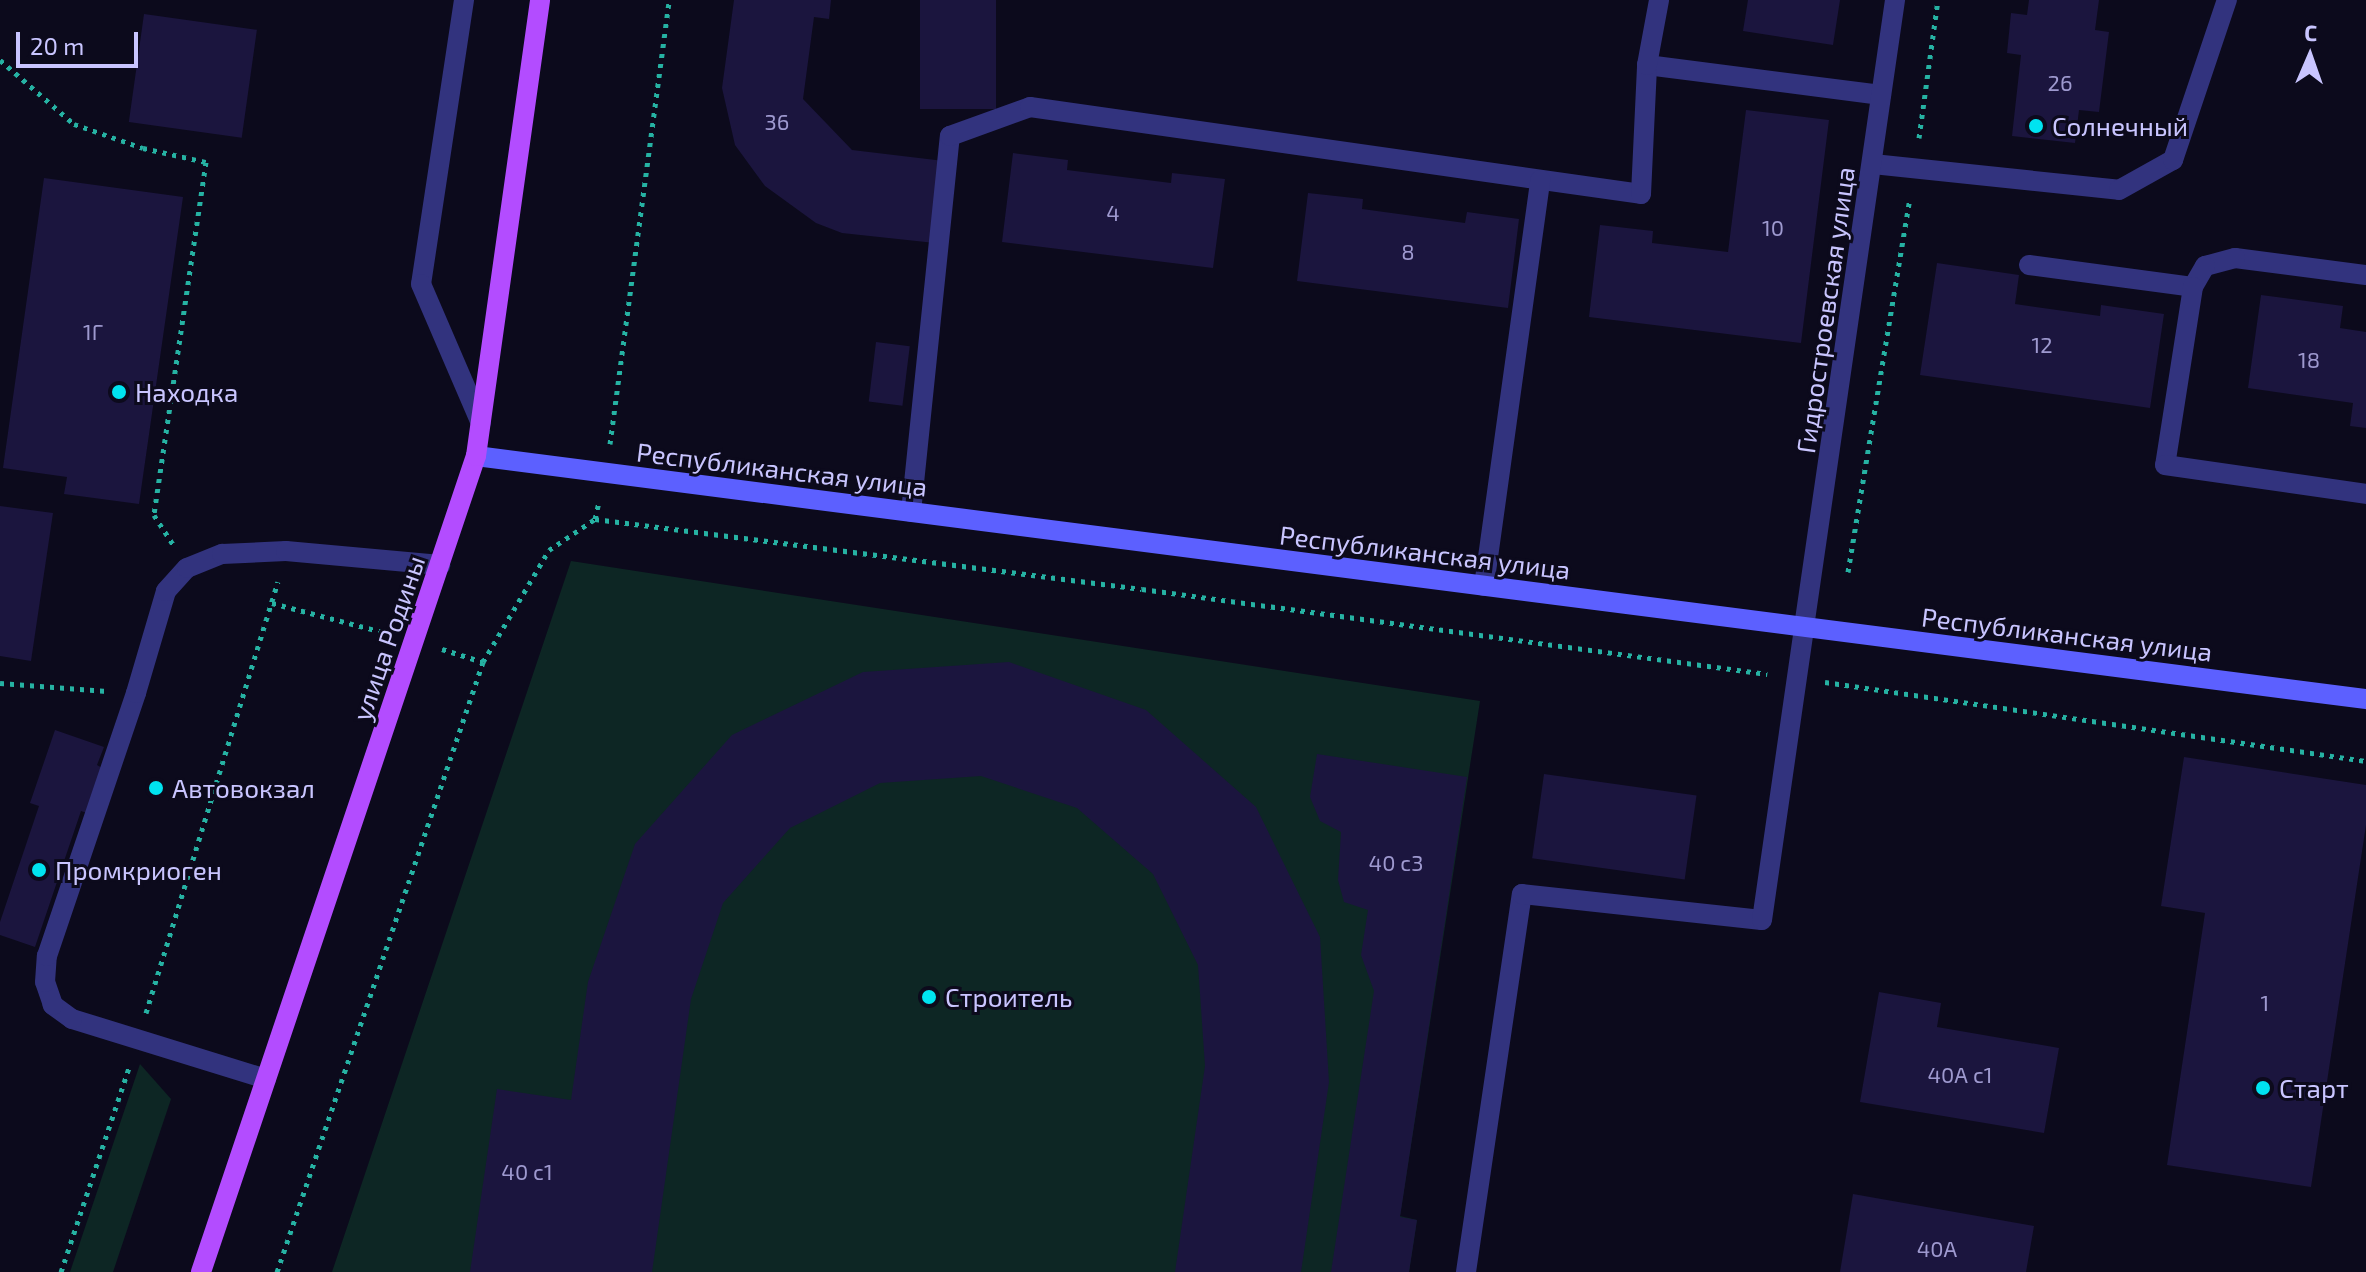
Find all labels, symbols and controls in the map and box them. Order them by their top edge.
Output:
scale bar [20,16,142,66]
north arrow [2270,16,2350,96]
text: С [2304,19,2318,45]
text: 20 m [30,31,84,60]
house number: 26 [2048,70,2072,96]
house number: 36 [765,109,789,135]
place label: Солнечный [2052,110,2188,142]
marker: Солнечный [2027,117,2045,135]
street label: Гидростроевская улица [1789,165,1861,455]
house number: 4 [1106,200,1120,226]
house number: 10 [1762,215,1784,241]
house number: 8 [1401,239,1415,265]
house number: 1Г [83,319,103,345]
house number: 12 [2031,332,2053,358]
house number: 18 [2298,347,2320,373]
place label: Находка [135,376,238,408]
marker: Находка [110,383,128,401]
street label: Республиканская улица [635,436,929,502]
street label: Республиканская улица [1278,519,1572,585]
street label: улица Родины [345,551,431,725]
street label: Республиканская улица [1920,601,2214,667]
place label: Автовокзал [172,772,315,804]
marker: Автовокзал [147,779,165,797]
house number: 40 с3 [1369,850,1423,876]
place label: Промкриоген [55,854,222,886]
marker: Промкриоген [30,861,48,879]
place label: Строитель [945,981,1072,1013]
marker: Строитель [920,988,938,1006]
house number: 1 [2261,990,2269,1016]
house number: 40А с1 [1928,1062,1992,1088]
place label: Старт [2279,1072,2349,1104]
marker: Старт [2254,1079,2272,1097]
house number: 40 с1 [501,1159,553,1185]
house number: 40А [1917,1236,1957,1262]

